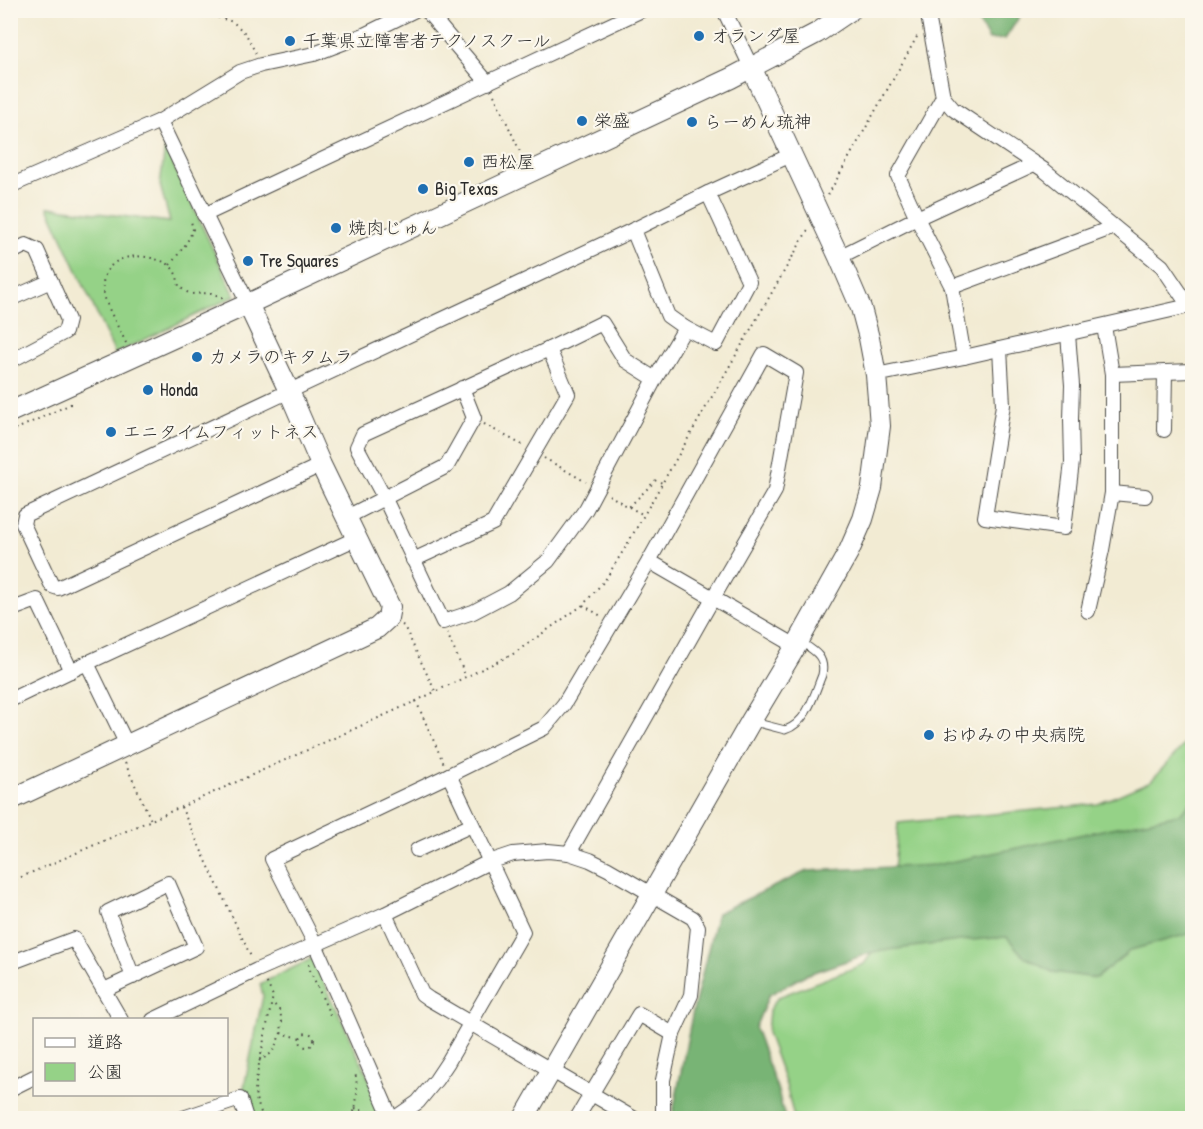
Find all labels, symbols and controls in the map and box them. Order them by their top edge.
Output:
place label: オランダ屋 [711,23,800,48]
place label: 千葉県立障害者テクノスクール [302,28,550,53]
marker: オランダ屋 [692,29,706,43]
marker: 千葉県立障害者テクノスクール [283,34,297,48]
place label: 栄盛 [594,108,630,133]
place label: らーめん琉神 [704,109,812,134]
marker: 栄盛 [575,114,589,128]
marker: らーめん琉神 [685,115,699,129]
place label: 西松屋 [481,149,535,174]
marker: 西松屋 [462,155,476,169]
place label: Big Texas [435,176,498,201]
marker: Big Texas [416,182,430,196]
place label: 焼肉じゅん [348,215,438,240]
marker: 焼肉じゅん [329,221,343,235]
place label: Tre Squares [260,248,339,273]
marker: Tre Squares [241,254,255,268]
place label: カメラのキタムラ [209,344,353,369]
marker: カメラのキタムラ [190,350,204,364]
place label: Honda [160,377,198,402]
marker: Honda [141,383,155,397]
place label: エニタイムフィットネス [123,419,319,444]
marker: エニタイムフィットネス [104,425,118,439]
place label: おゆみの中央病院 [941,722,1085,747]
marker: おゆみの中央病院 [922,728,936,742]
legend [33,1018,228,1096]
text: 道路 [87,1029,123,1054]
text: 公園 [87,1059,123,1084]

